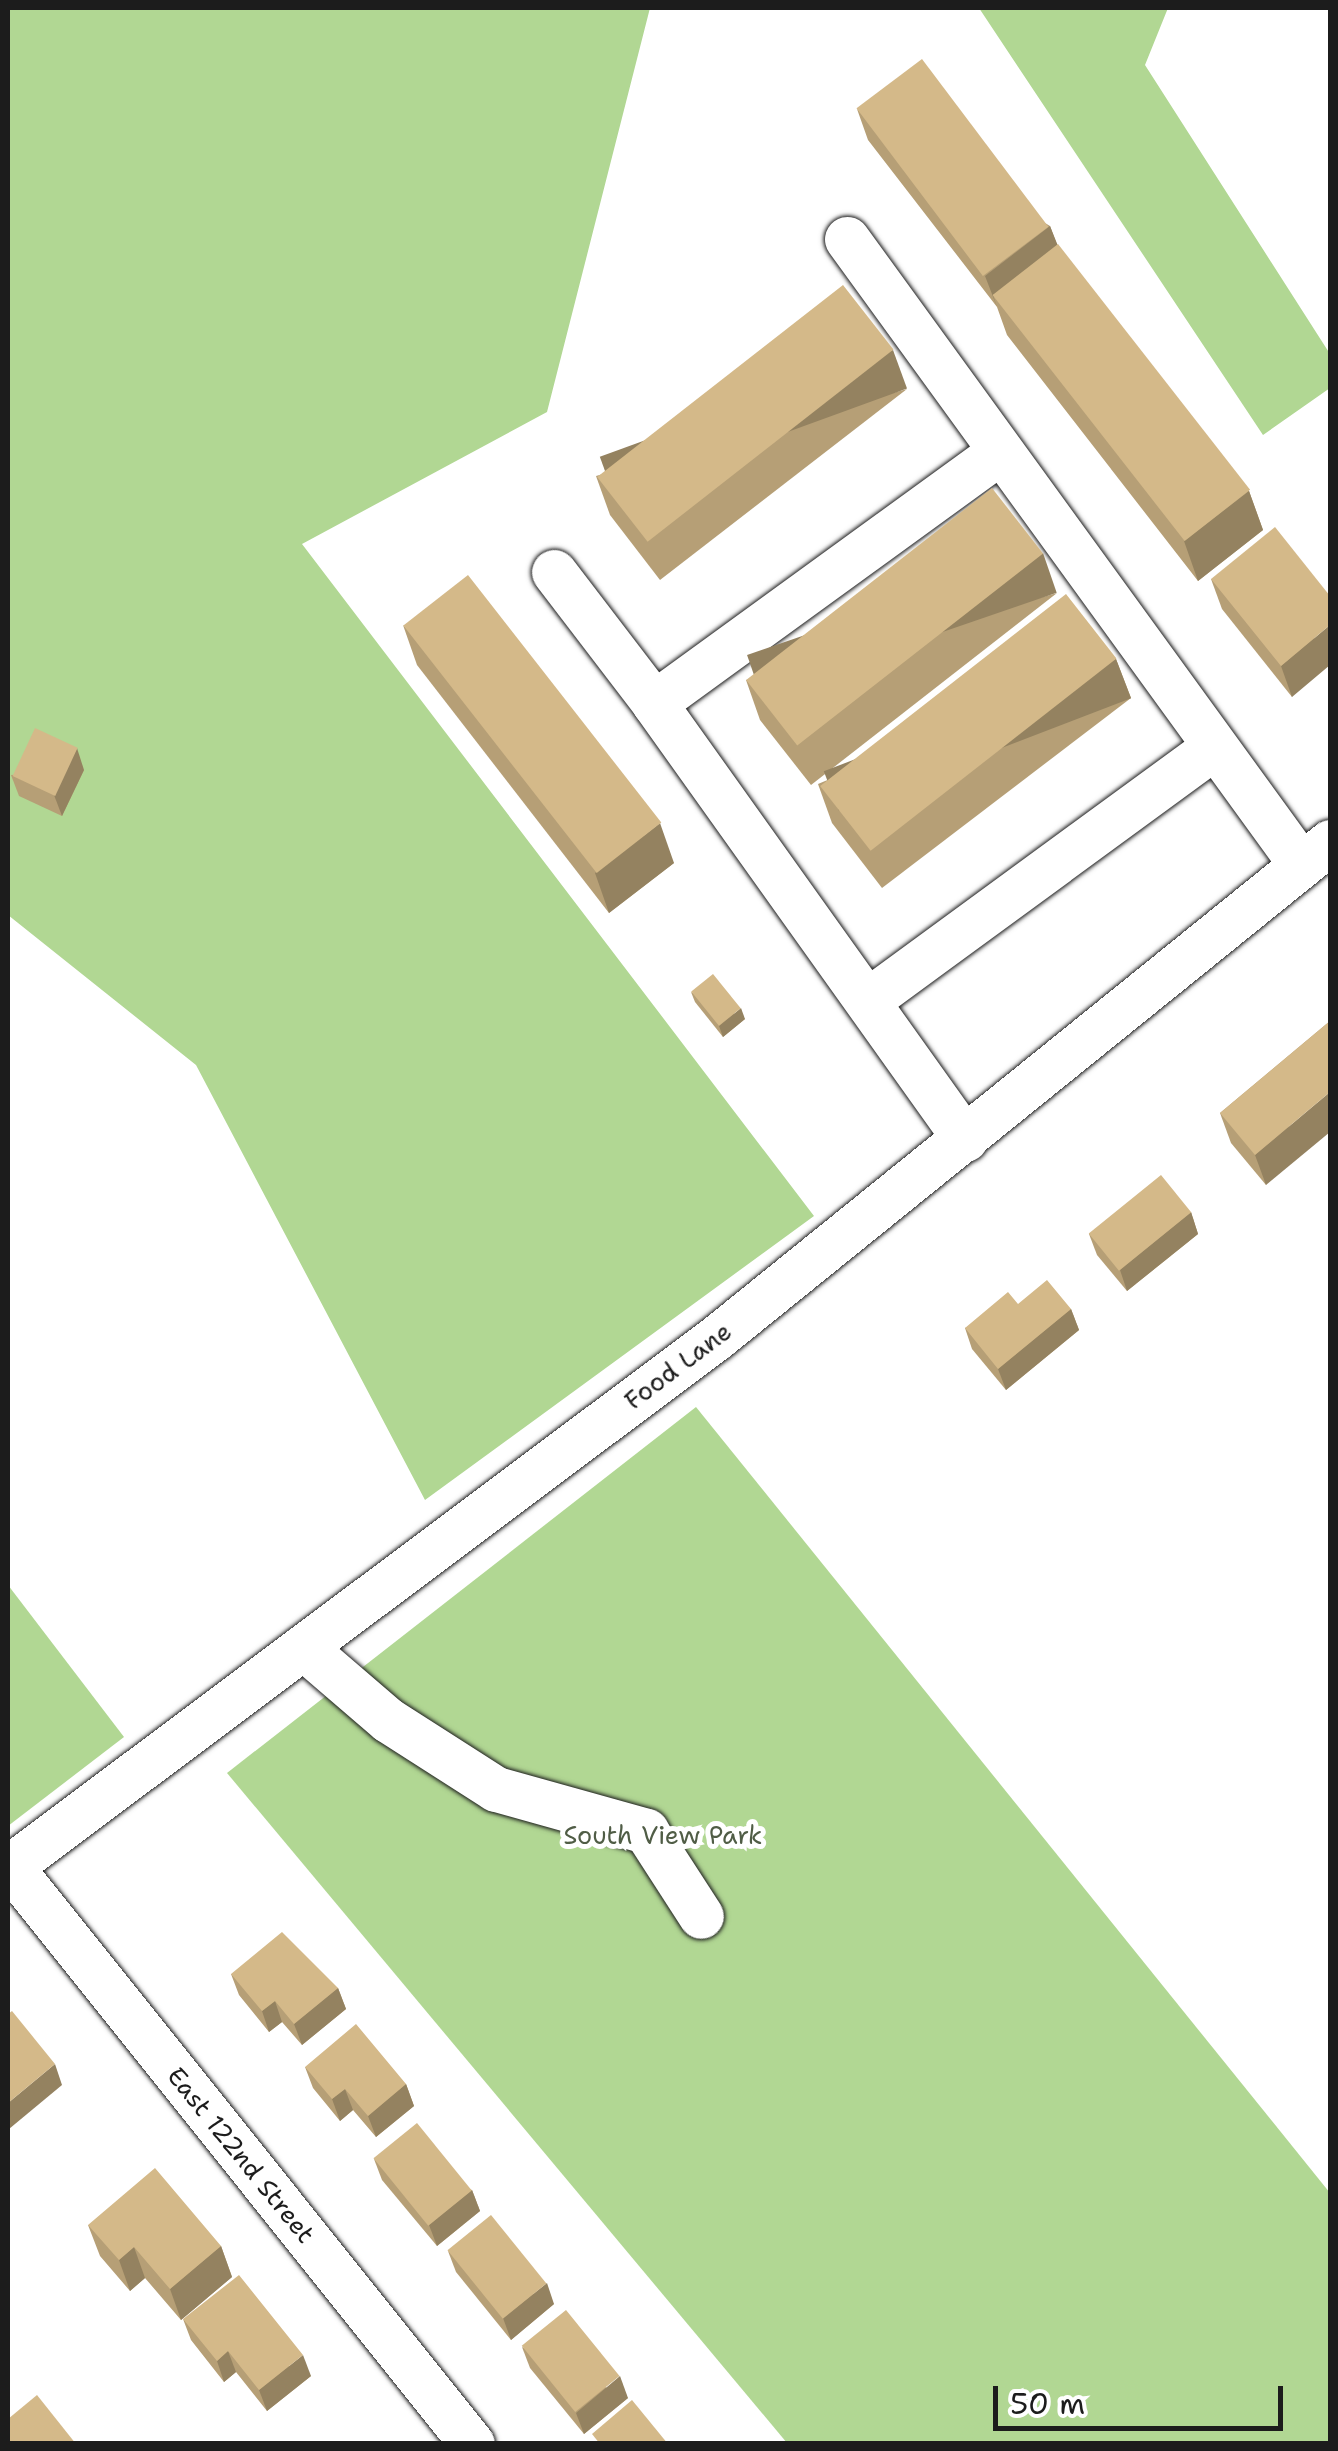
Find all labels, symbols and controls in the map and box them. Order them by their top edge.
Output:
street label: Food Lane [619,1316,737,1416]
park label: South View Park [564,1820,762,1850]
street label: East 122nd Street [161,2061,321,2249]
scale bar [998,2366,1288,2428]
text: 50 m [1010,2383,1085,2424]

